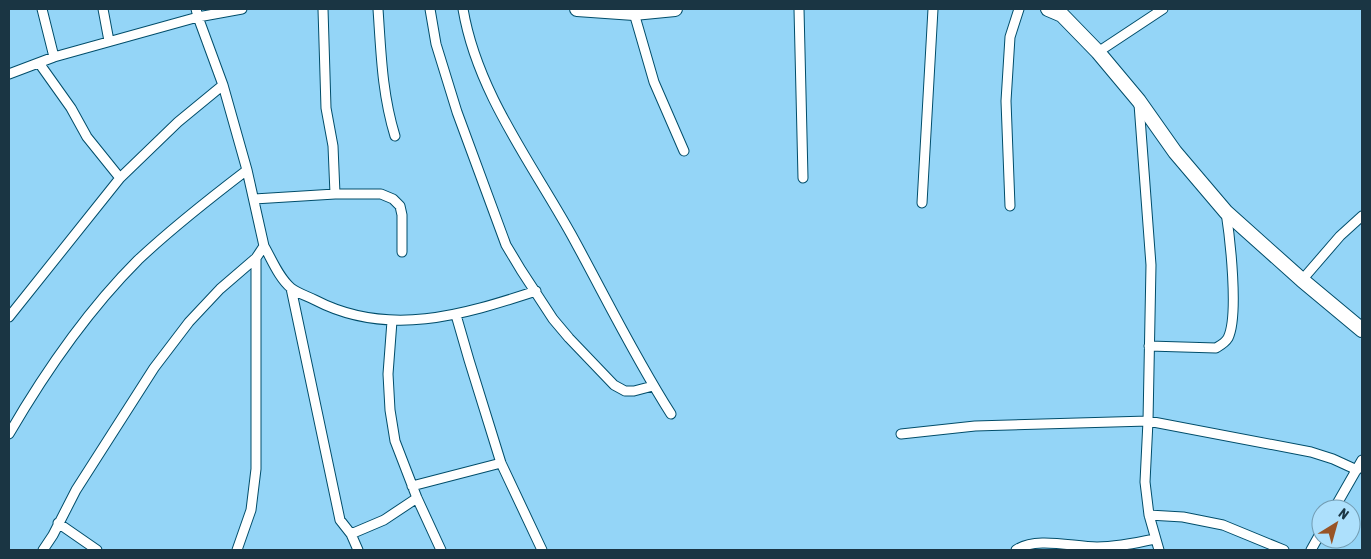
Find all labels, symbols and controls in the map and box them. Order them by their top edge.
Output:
north arrow [1311,499,1361,549]
text: N [1336,505,1352,522]

